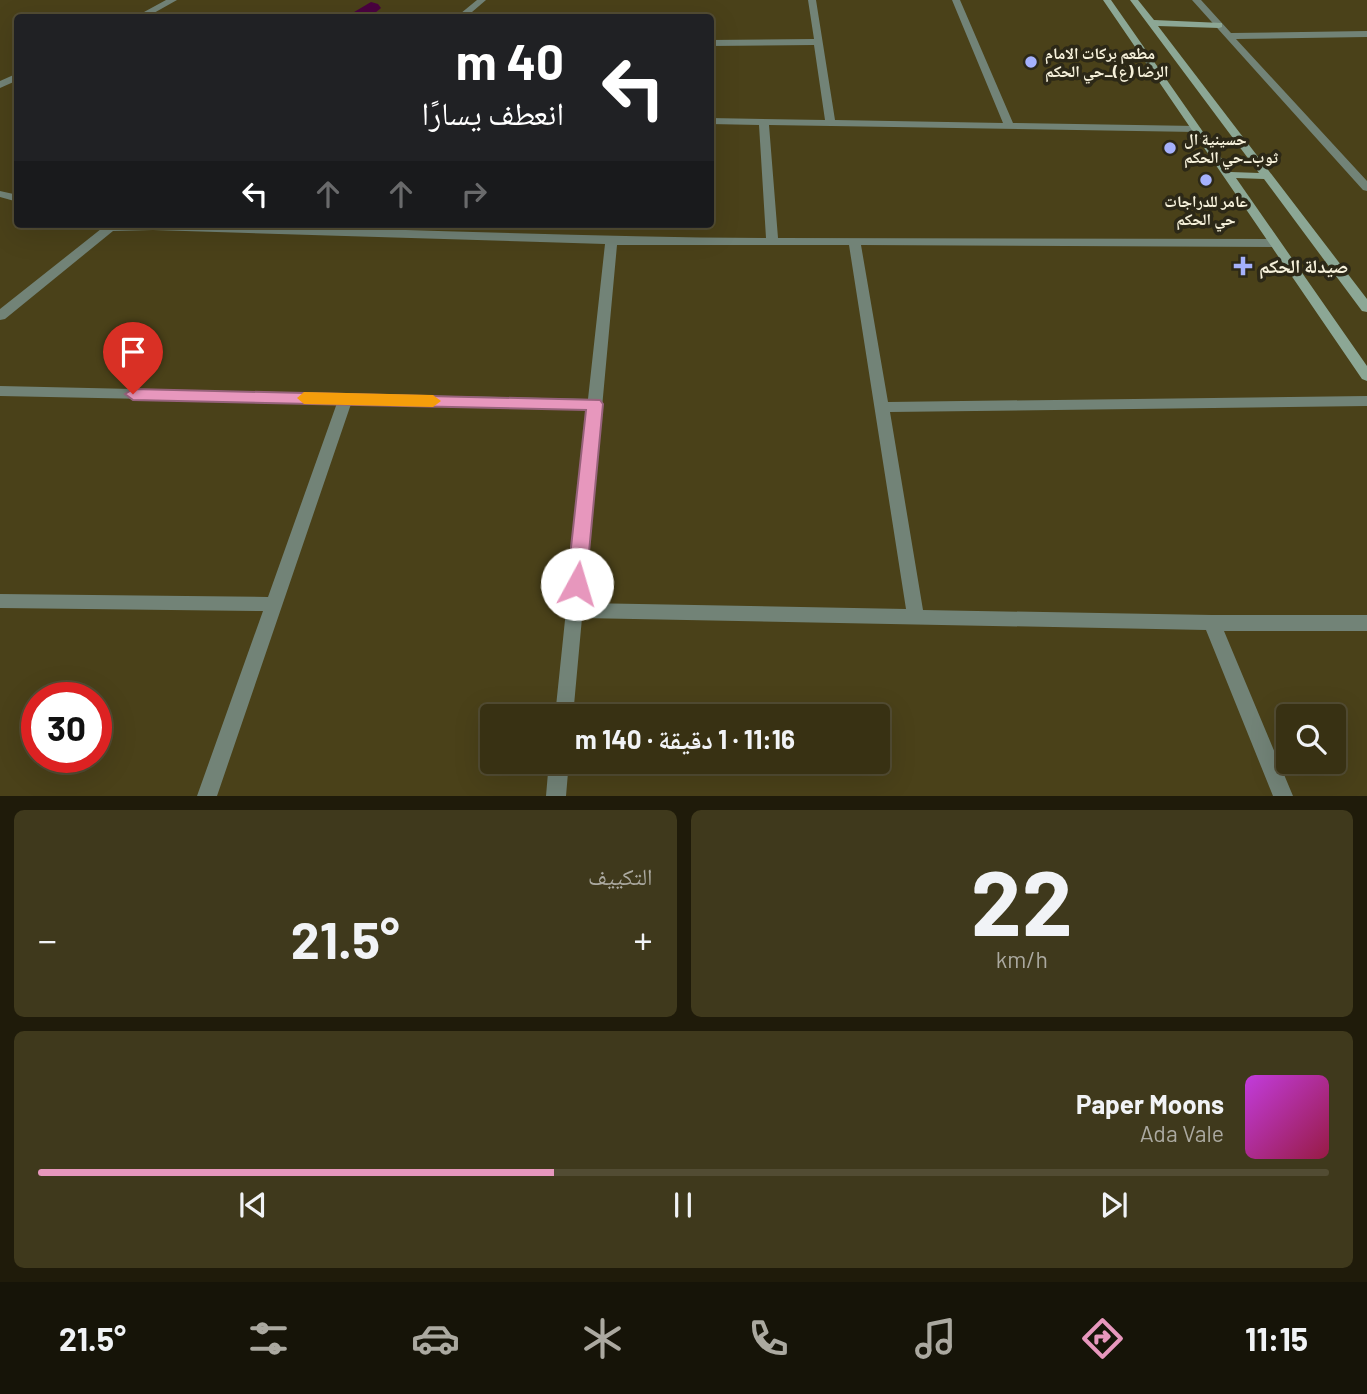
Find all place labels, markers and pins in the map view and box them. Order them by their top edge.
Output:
place label: مطعم بركات الامام الرضا (ع)_حي الحكم [1045,43,1169,84]
marker: مطعم بركات الامام الرضا (ع)_حي الحكم [1023,54,1039,70]
place label: حسينية ال ثوب_حي الحكم [1184,129,1279,170]
marker: حسينية ال ثوب_حي الحكم [1162,140,1178,156]
marker: عامر للدراجات حي الحكم [1198,172,1214,188]
place label: عامر للدراجات حي الحكم [1164,191,1248,232]
place label: صيدلة الحكم [1259,254,1348,279]
marker: صيدلة الحكم [1233,256,1253,276]
pin [103,322,163,394]

